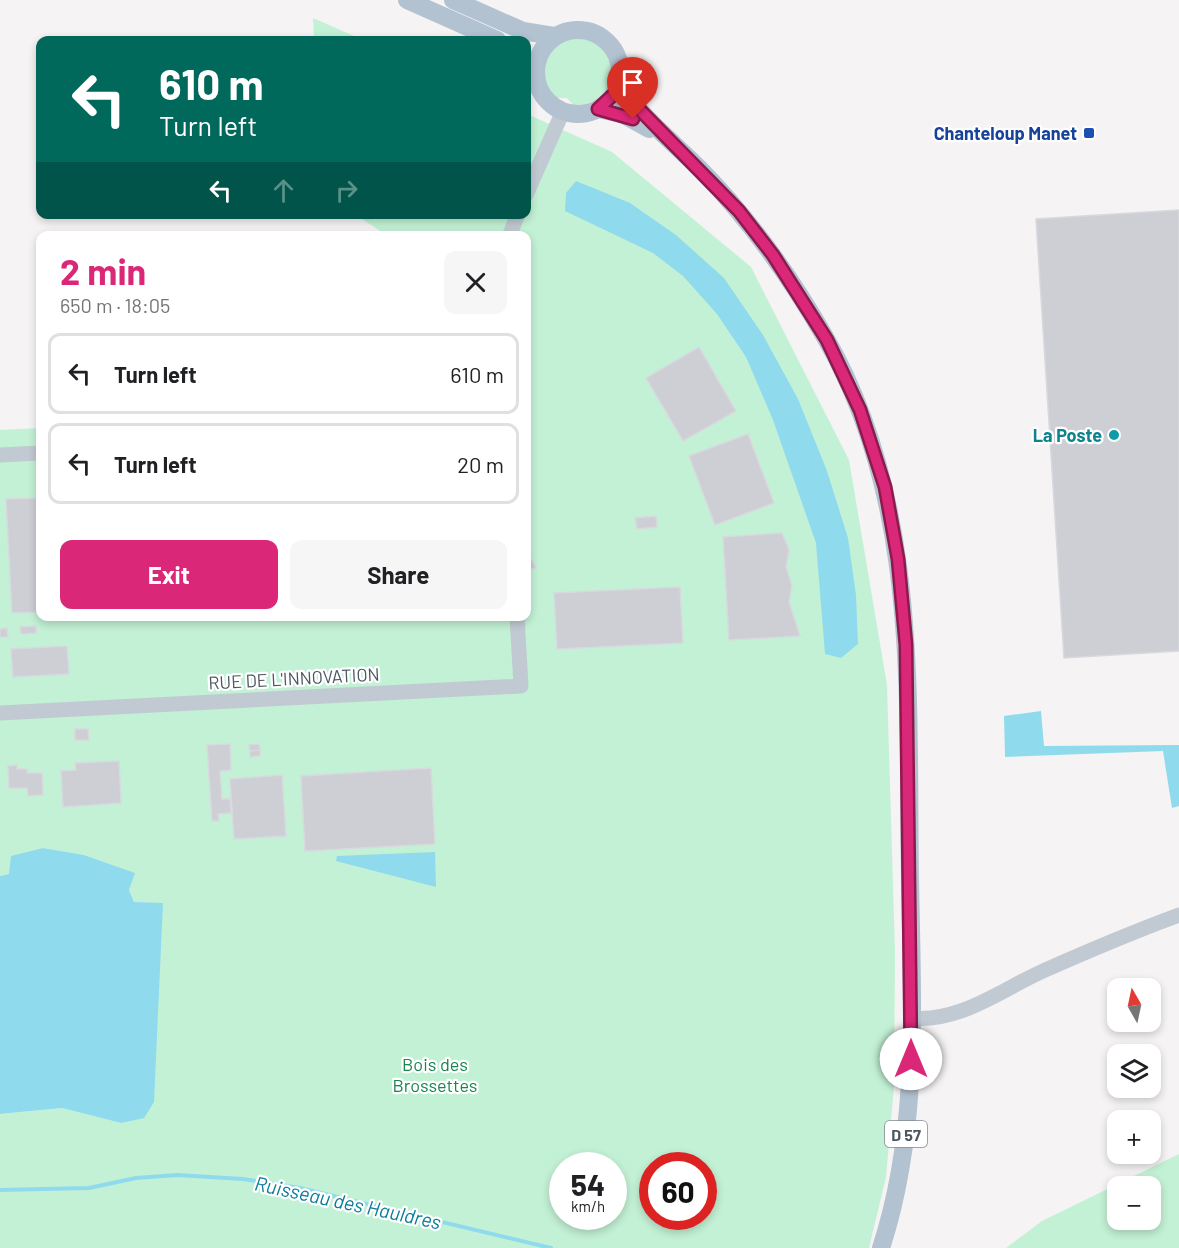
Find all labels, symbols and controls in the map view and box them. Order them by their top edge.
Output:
pin [607,57,658,119]
text: 610 m [159,58,264,108]
icon: left [60,60,138,138]
icon: arrive [616,66,649,99]
text: Turn left [159,109,257,141]
place label: Chanteloup Manet [934,122,1077,144]
marker: Chanteloup Manet [1082,126,1096,140]
icon: left [204,174,237,207]
icon: ahead [267,174,300,207]
icon: right [330,174,363,207]
text: 2 min [60,249,146,292]
button: close [444,251,507,314]
text: 650 m · 18:05 [60,293,170,317]
icon: left [63,357,96,390]
text: Turn left [114,361,197,387]
text: 610 m [450,361,504,387]
place label: La Poste [1033,424,1102,446]
marker: La Poste [1107,428,1121,442]
icon: left [63,447,96,480]
text: Turn left [114,451,197,477]
text: 20 m [457,451,504,477]
button: Exit [60,540,278,609]
button: Share [290,540,507,609]
street label: RUE DE L'INNOVATION [208,663,380,693]
north arrow [1107,978,1161,1032]
map controls [1107,978,1161,1230]
position arrow [879,1027,943,1091]
button: layers [1107,1044,1161,1098]
park label: Bois des Brossettes [393,1053,478,1096]
button: + [1107,1110,1161,1164]
road number: D 57 [885,1121,927,1147]
speed limit sign: 60 [639,1152,717,1230]
text: 54 [571,1166,605,1202]
water label: Ruisseau des Hauldres [253,1171,443,1233]
button: − [1107,1176,1161,1230]
text: km/h [571,1197,605,1215]

